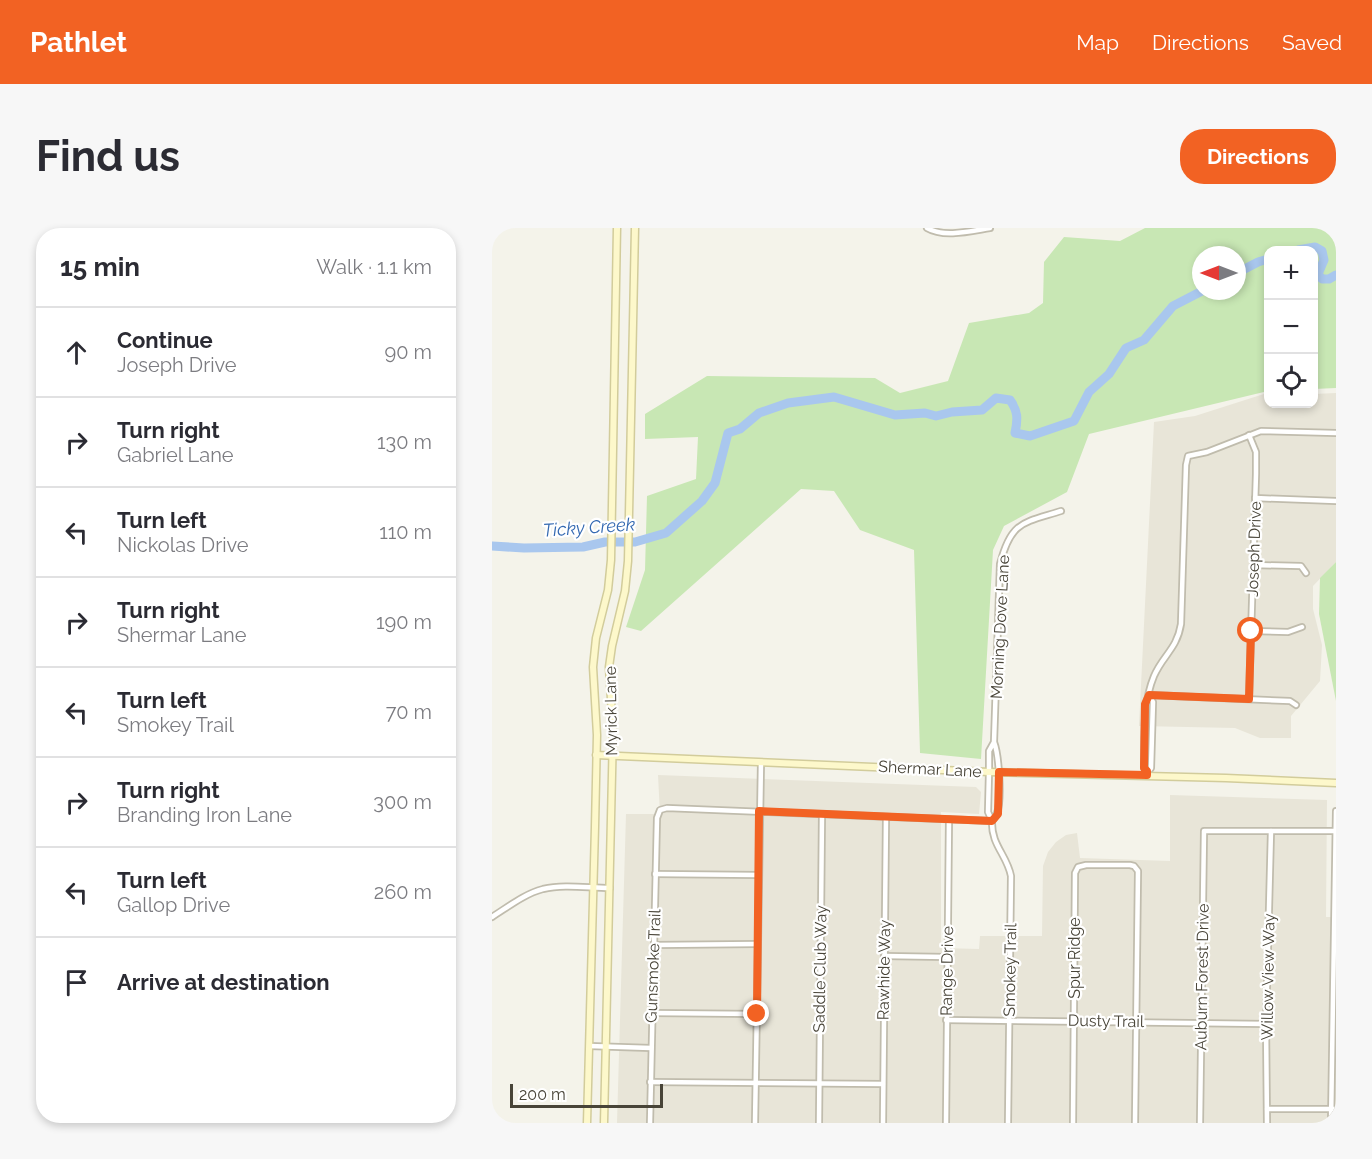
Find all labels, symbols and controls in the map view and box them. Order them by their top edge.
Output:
text: Pathlet [30,26,127,59]
text: Map [1076,30,1119,55]
text: Directions [1152,30,1249,55]
text: Saved [1282,30,1342,55]
button: Directions [1180,129,1336,184]
text: Find us [36,132,180,181]
north arrow [1192,246,1246,300]
map controls [1264,246,1318,408]
button: + [1264,246,1318,300]
text: 15 min [60,252,140,282]
text: Walk · 1.1 km [316,255,432,279]
button: − [1264,300,1318,354]
text: Continue [117,327,213,353]
icon: ahead [60,336,93,369]
text: 90 m [385,340,432,364]
text: Joseph Drive [117,353,237,377]
button: locate [1264,354,1318,408]
text: Turn right [117,417,220,443]
icon: right [60,426,93,459]
text: 130 m [377,430,432,454]
text: Gabriel Lane [117,443,234,467]
street label: Joseph Drive [1243,501,1265,597]
text: Turn left [117,507,207,533]
water label: Ticky Creek [542,513,636,541]
icon: left [60,516,93,549]
text: 110 m [379,520,432,544]
text: Nickolas Drive [117,533,249,557]
street label: Morning Dove Lane [987,554,1013,700]
text: Turn right [117,597,220,623]
icon: right [60,606,93,639]
text: 190 m [376,610,432,634]
route start [1237,617,1263,643]
text: Shermar Lane [117,623,246,647]
street label: Myrick Lane [601,666,621,756]
text: Turn left [117,687,207,713]
icon: left [60,696,93,729]
text: 70 m [386,700,432,724]
text: Smokey Trail [117,713,234,737]
street label: Shermar Lane [878,757,982,781]
text: Turn right [117,777,220,803]
icon: right [60,786,93,819]
text: 300 m [373,790,432,814]
text: Branding Iron Lane [117,803,292,827]
text: Turn left [117,867,207,893]
icon: left [60,876,93,909]
text: 260 m [374,880,432,904]
text: Gallop Drive [117,893,230,917]
street label: Auburn Forest Drive [1191,903,1213,1051]
street label: Saddle Club Way [809,905,831,1033]
street label: Gunsmoke Trail [642,908,665,1023]
street label: Willow View Way [1257,913,1279,1041]
street label: Spur Ridge [1065,917,1084,999]
street label: Rawhide Way [874,919,894,1020]
street label: Smokey Trail [1000,922,1020,1017]
street label: Range Drive [937,926,957,1016]
icon: arrive [60,966,93,999]
text: Arrive at destination [117,969,330,995]
route end [743,1000,769,1026]
street label: Dusty Trail [1068,1011,1145,1031]
scale bar [510,1081,663,1108]
text: 200 m [519,1085,566,1104]

